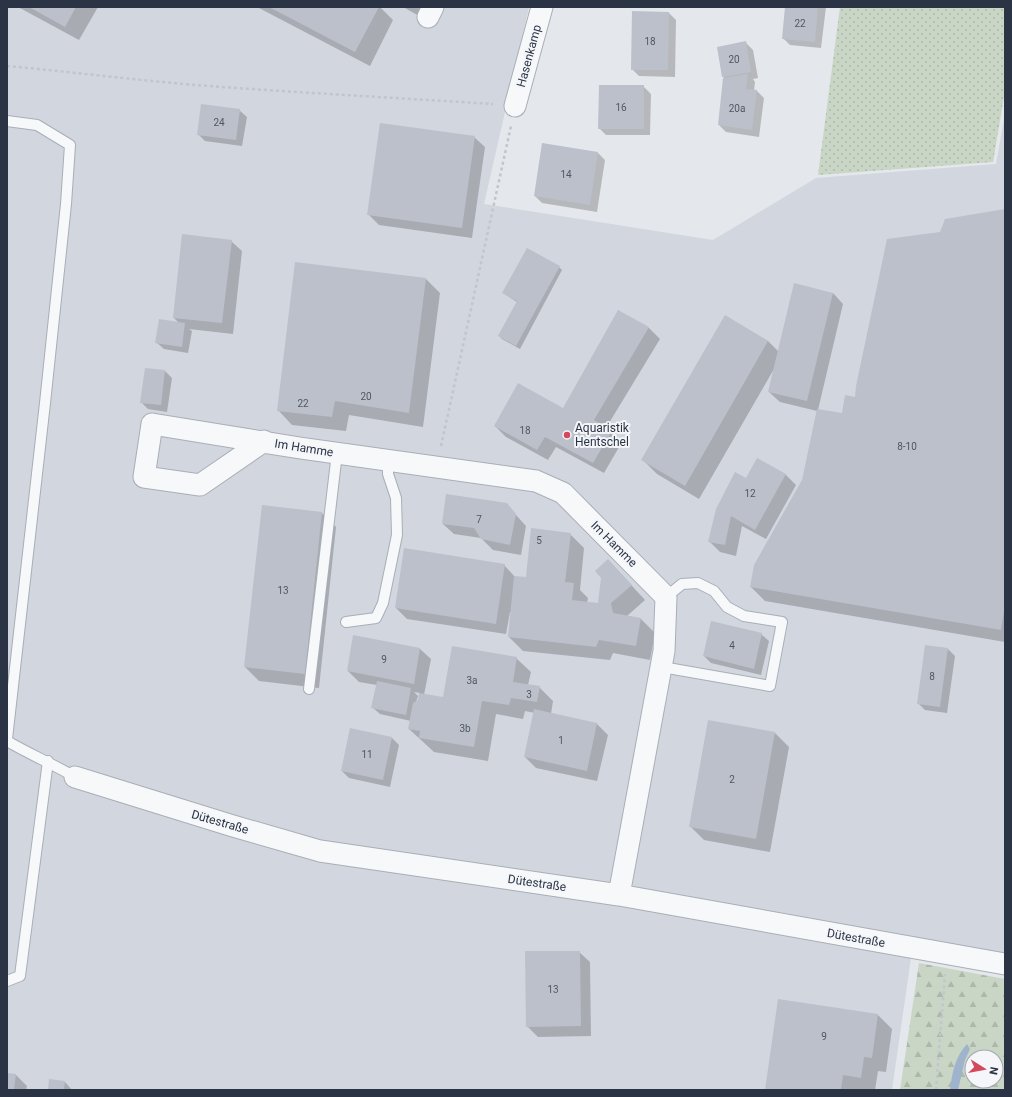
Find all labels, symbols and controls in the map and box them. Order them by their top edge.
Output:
house number: 22 [794,18,806,29]
street label: Hasenkamp [514,23,544,89]
house number: 18 [644,36,656,47]
house number: 20 [728,54,740,65]
house number: 16 [615,102,627,113]
house number: 20a [729,103,745,114]
house number: 24 [213,117,225,128]
house number: 14 [560,169,572,180]
house number: 20 [360,391,372,402]
house number: 22 [297,398,309,409]
place label: Aquaristik Hentschel [575,421,630,449]
house number: 18 [519,425,531,436]
marker: Aquaristik Hentschel [562,430,572,440]
street label: Im Hamme [274,436,334,460]
house number: 8-10 [897,441,917,452]
house number: 12 [744,488,756,499]
house number: 7 [476,514,482,525]
street label: Im Hamme [588,518,640,570]
house number: 5 [536,535,542,546]
house number: 13 [277,585,289,596]
house number: 4 [729,640,735,651]
house number: 9 [381,654,387,665]
house number: 8 [929,671,935,682]
house number: 3a [466,675,478,686]
house number: 3 [526,689,532,700]
house number: 3b [459,723,471,734]
house number: 1 [558,735,564,746]
house number: 11 [361,749,373,760]
house number: 2 [729,774,735,785]
street label: Dütestraße [190,807,250,837]
street label: Dütestraße [507,872,567,894]
street label: Dütestraße [826,926,886,950]
house number: 13 [547,984,559,995]
house number: 9 [821,1031,827,1042]
north arrow [964,1049,1004,1089]
text: N [986,1066,1000,1076]

